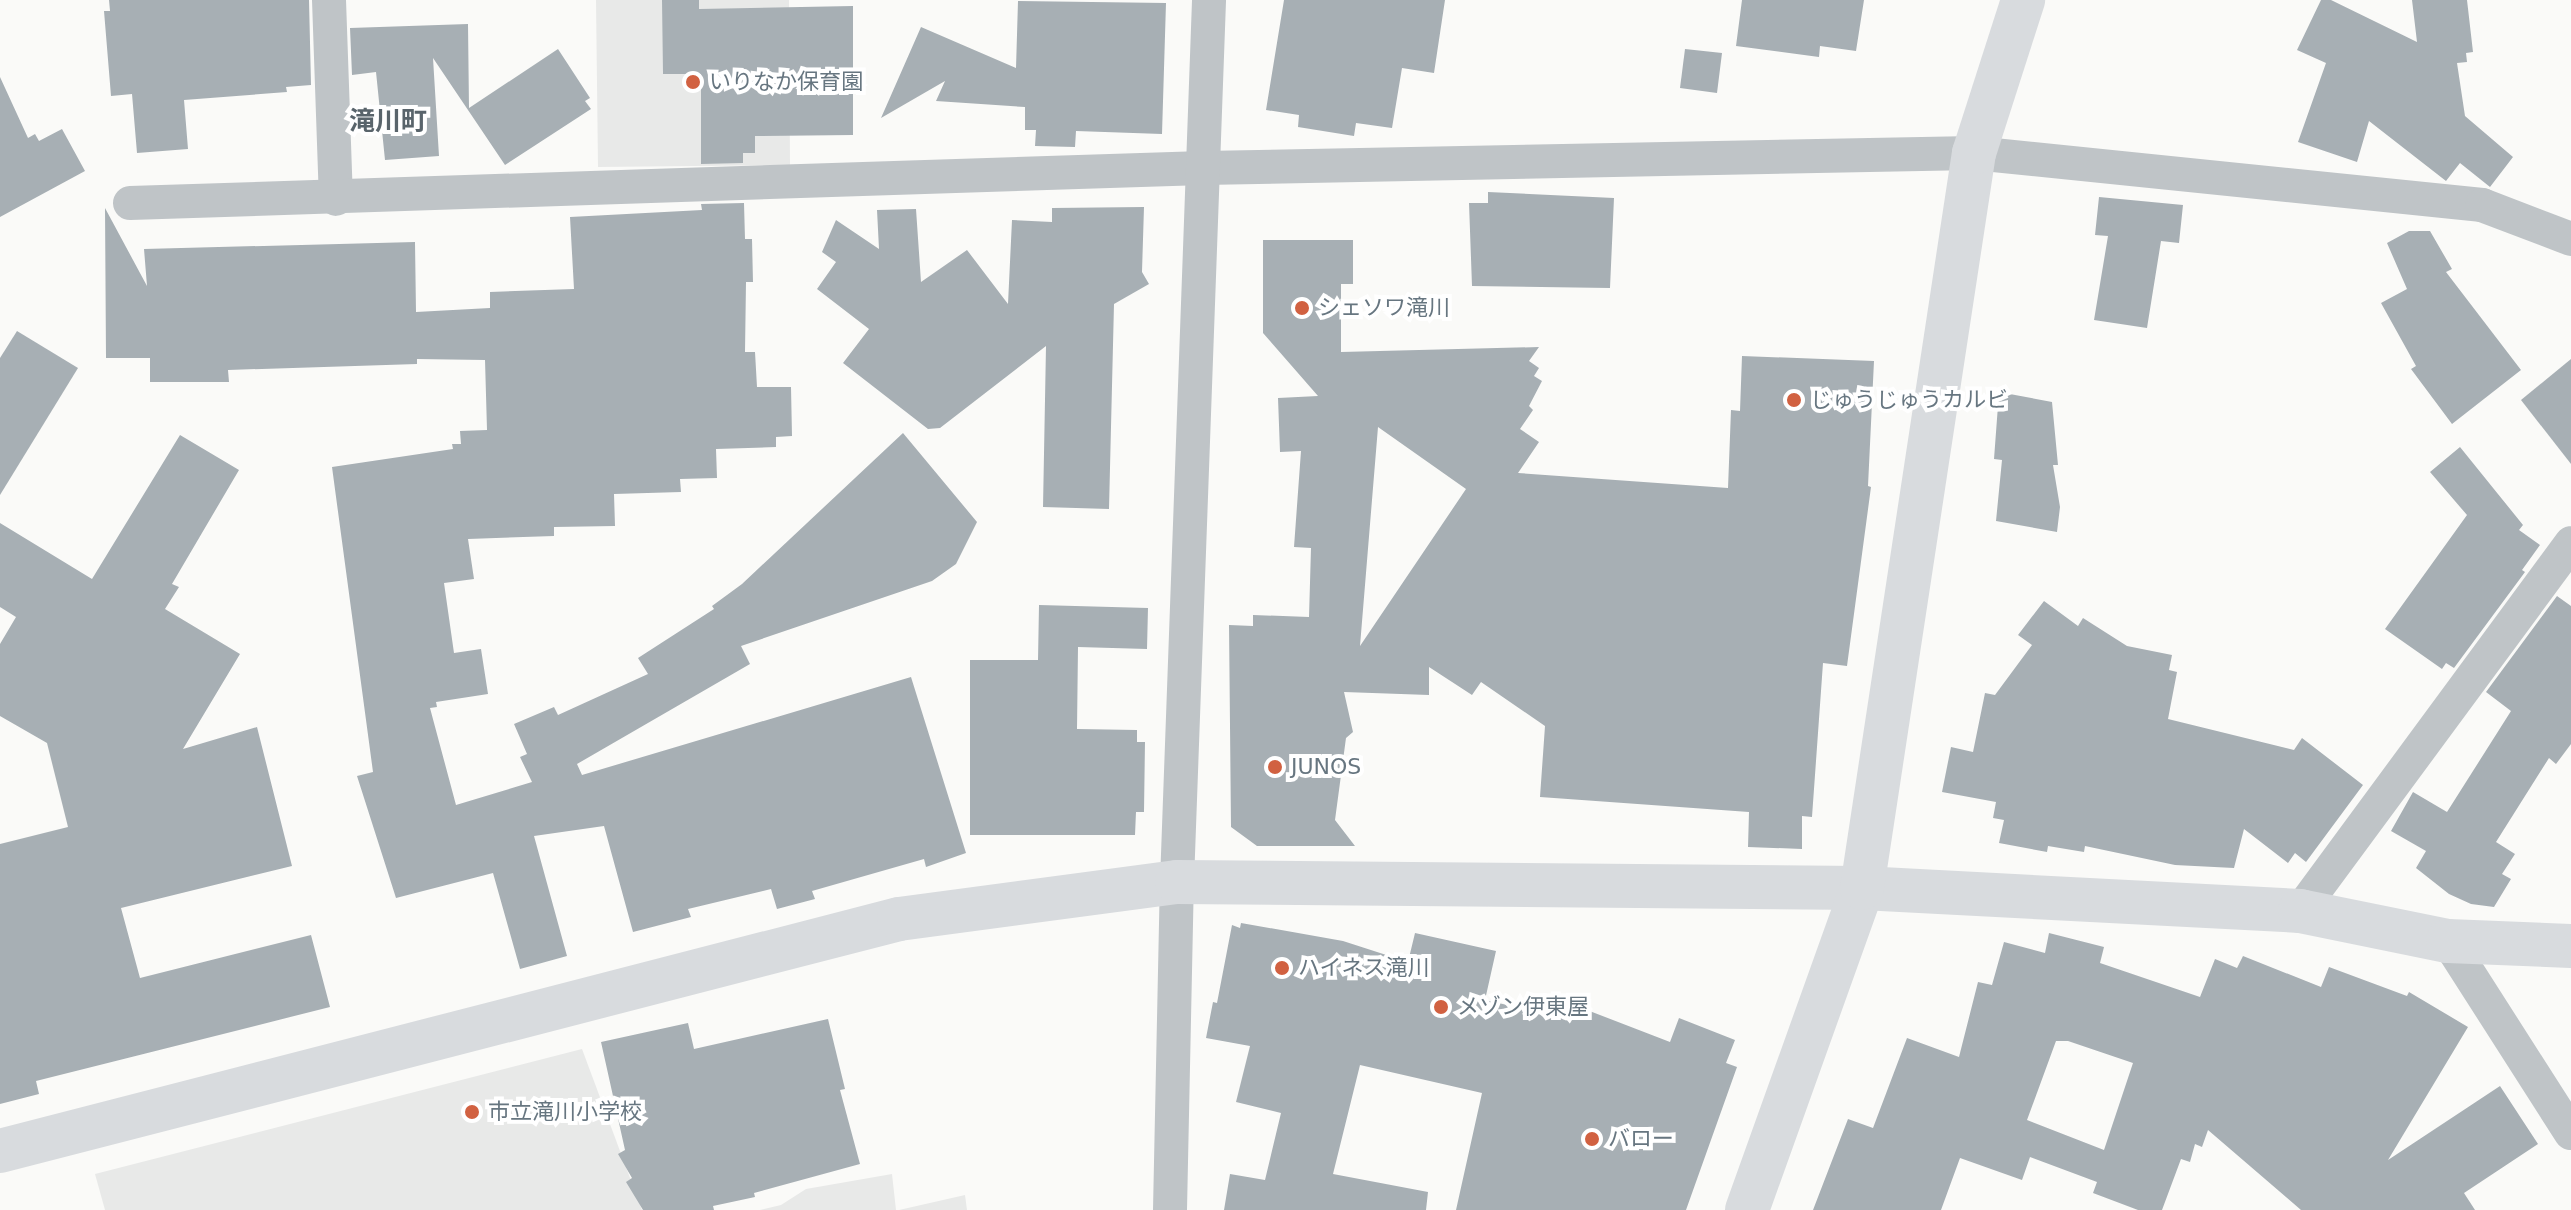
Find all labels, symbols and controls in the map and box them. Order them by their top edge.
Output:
place label: いりなか保育園 [709,69,863,95]
marker: いりなか保育園 [684,73,702,91]
district label: 滝川町 [349,106,427,138]
place label: シェソワ滝川 [1318,295,1450,321]
marker: シェソワ滝川 [1293,299,1311,317]
place label: じゅうじゅうカルビ [1810,387,2008,413]
marker: じゅうじゅうカルビ [1785,391,1803,409]
place label: JUNOS [1291,754,1361,780]
marker: JUNOS [1266,758,1284,776]
place label: ハイネス滝川 [1298,955,1430,981]
marker: ハイネス滝川 [1273,959,1291,977]
place label: メゾン伊東屋 [1457,994,1589,1020]
marker: メゾン伊東屋 [1432,998,1450,1016]
place label: 市立滝川小学校 [488,1099,642,1125]
marker: 市立滝川小学校 [463,1103,481,1121]
place label: バロー [1608,1126,1674,1152]
marker: バロー [1583,1130,1601,1148]

